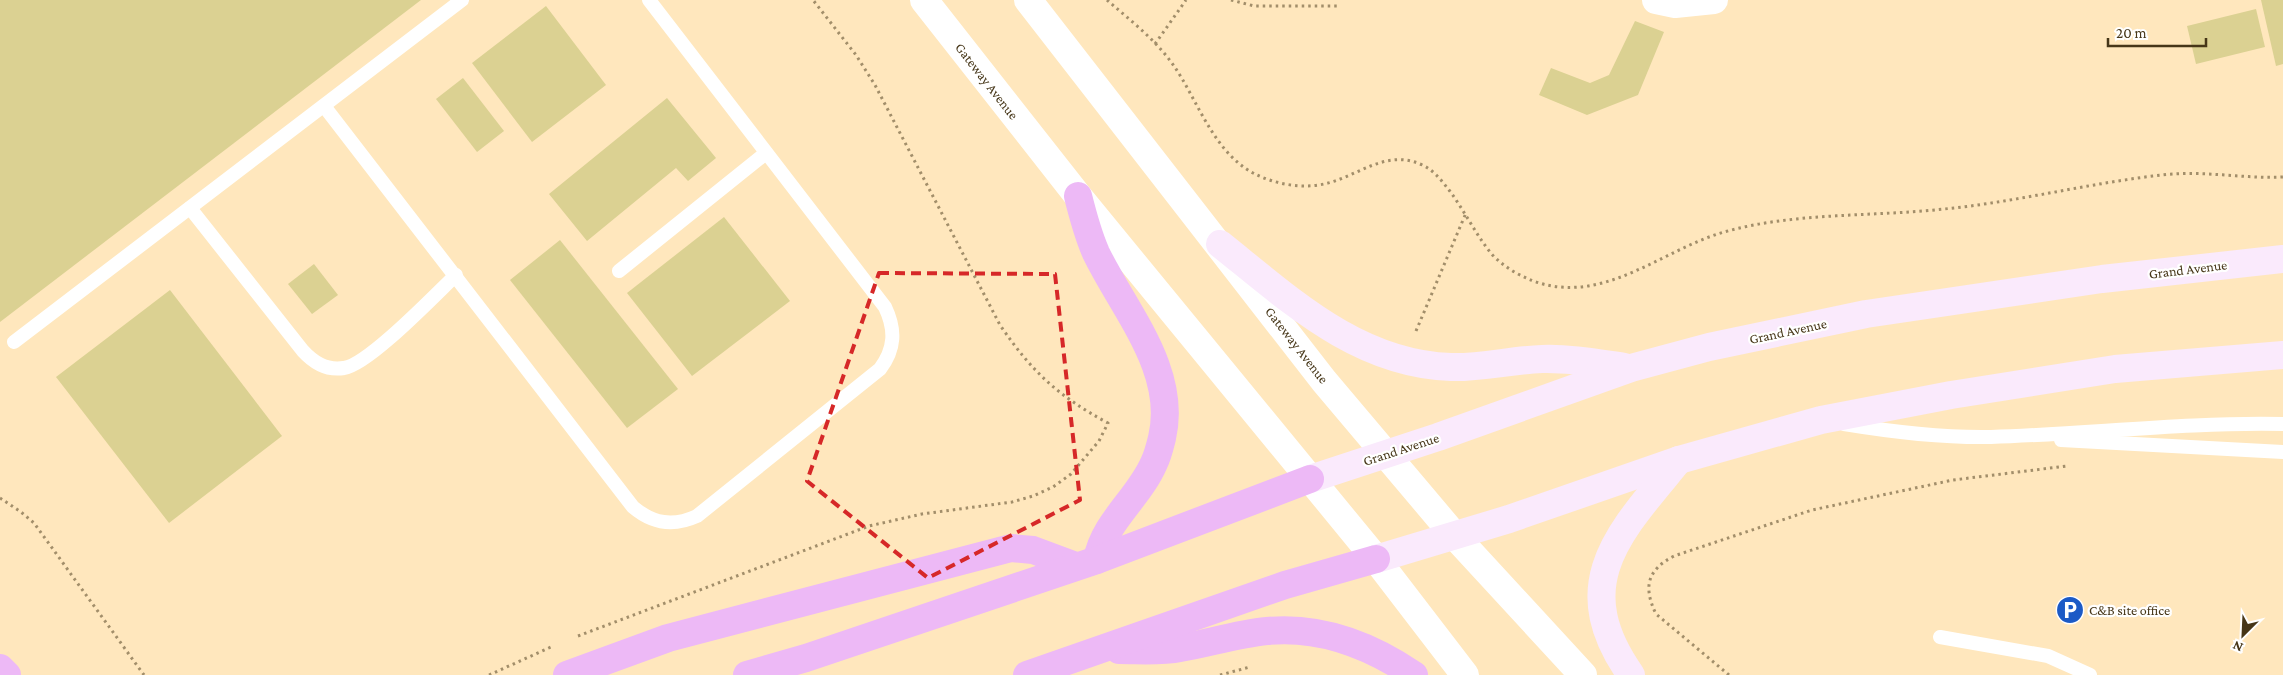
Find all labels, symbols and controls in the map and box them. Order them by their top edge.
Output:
scale bar [2108,15,2206,47]
text: 20 m [2116,25,2147,41]
street label: Gateway Avenue [952,39,1022,123]
street label: Grand Avenue [2148,256,2228,282]
street label: Gateway Avenue [1262,303,1332,387]
street label: Grand Avenue [1748,315,1828,347]
street label: Grand Avenue [1361,429,1441,469]
parking icon: C&B site office [2055,595,2085,625]
place label: C&B site office [2089,602,2170,618]
north arrow [2218,610,2268,660]
text: N [2230,637,2245,656]

